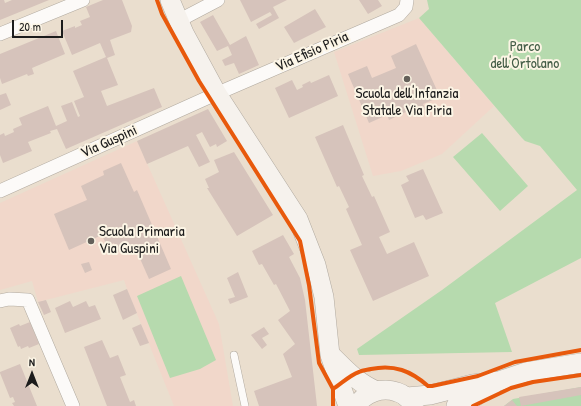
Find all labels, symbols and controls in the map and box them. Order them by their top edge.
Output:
scale bar [14,12,65,38]
text: 20 m [19,18,41,35]
street label: Via Efisio Piria [273,28,351,76]
park label: Parco dell'Ortolano [491,38,559,73]
marker: Scuola dell'Infanzia Statale Via Piria [402,74,412,84]
place label: Scuola dell'Infanzia Statale Via Piria [356,85,458,120]
street label: Via Guspini [78,122,140,162]
place label: Scuola Primaria Via Guspini [99,223,185,258]
marker: Scuola Primaria Via Guspini [86,236,96,246]
north arrow [12,354,52,394]
text: N [29,355,35,369]

